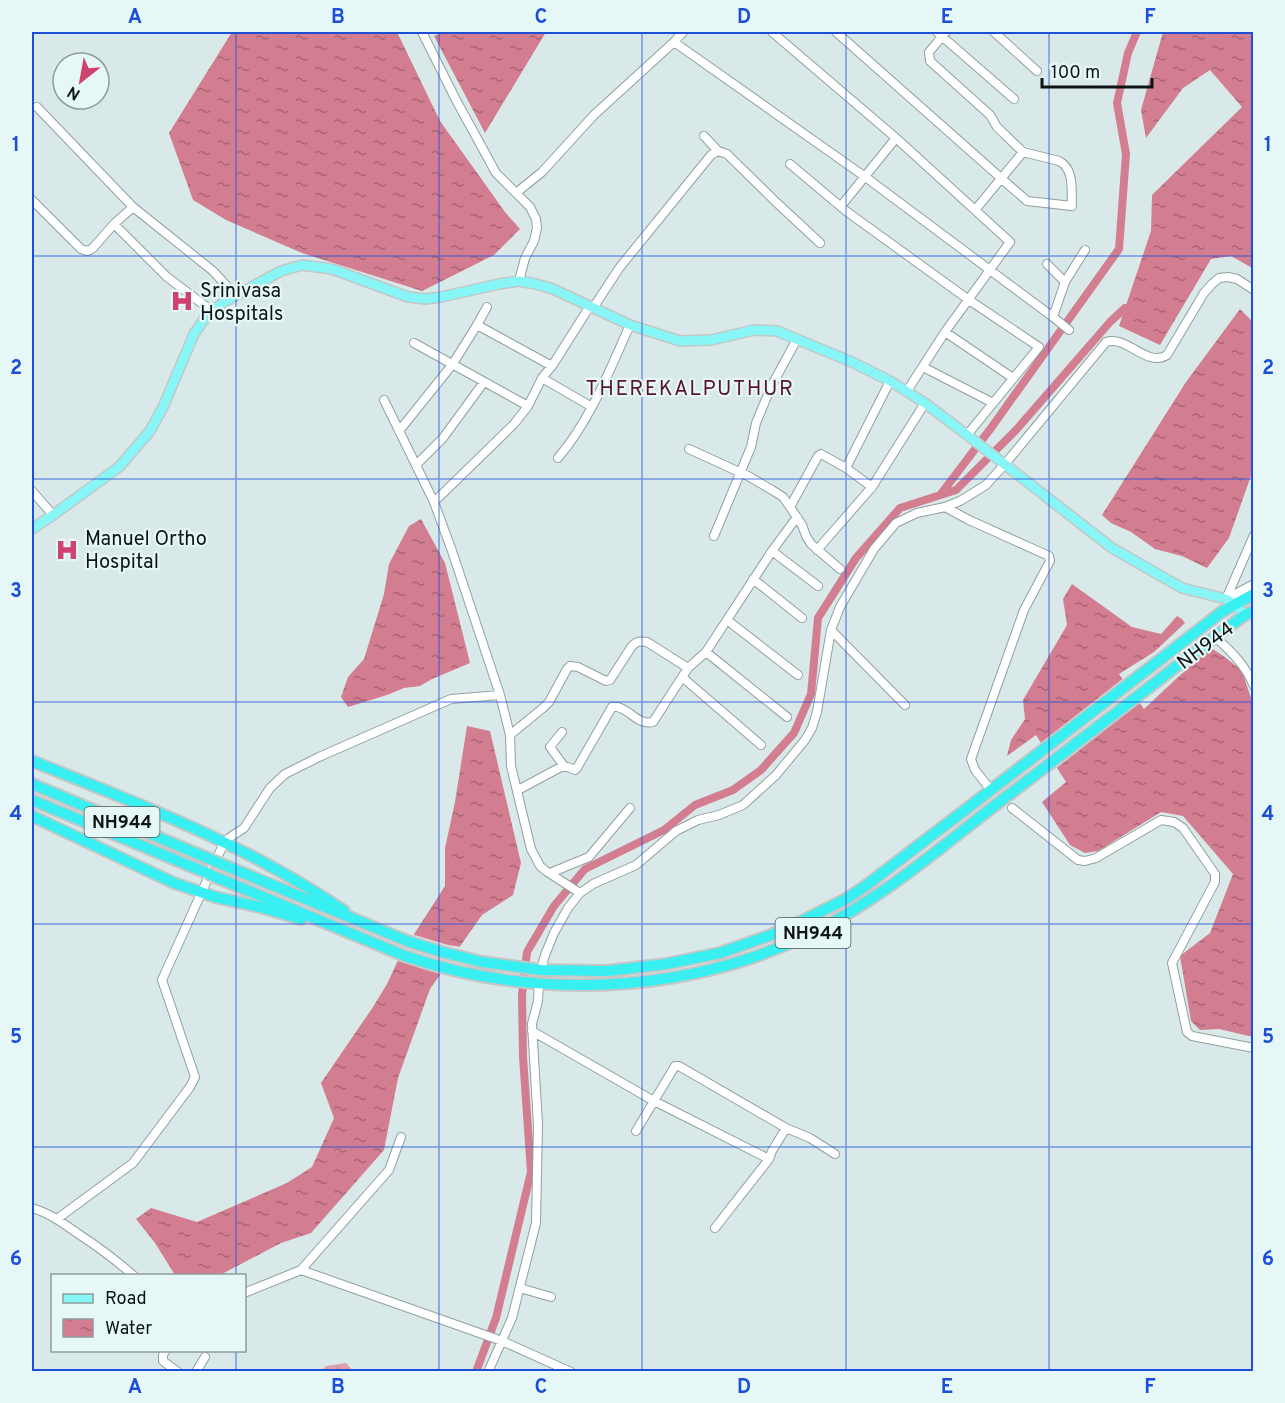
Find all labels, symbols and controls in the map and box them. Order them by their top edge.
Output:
text: A [128,5,142,31]
text: B [331,5,345,31]
text: C [535,5,547,31]
text: D [737,5,751,31]
text: E [941,5,953,31]
text: F [1144,5,1156,31]
north arrow [51,51,111,111]
scale bar [1042,51,1152,89]
text: 100 m [1051,62,1100,85]
text: N [64,81,84,104]
text: 1 [12,133,20,159]
text: 1 [1264,133,1272,159]
place label: Srinivasa Hospitals [200,279,283,328]
hospital icon: Srinivasa Hospitals [169,288,195,314]
text: 2 [10,356,22,382]
text: 2 [1262,356,1274,382]
district label: THEREKALPUTHUR [586,376,794,403]
place label: Manuel Ortho Hospital [85,527,207,576]
hospital icon: Manuel Ortho Hospital [54,537,80,563]
text: 3 [10,579,22,605]
text: 3 [1262,579,1274,605]
street label: NH944 [1172,617,1240,677]
text: 4 [10,802,22,828]
text: 4 [1262,802,1274,828]
road number: NH944 [84,807,160,837]
road number: NH944 [776,918,850,948]
text: 5 [10,1025,22,1051]
text: 5 [1262,1025,1274,1051]
text: 6 [10,1247,22,1273]
text: 6 [1262,1247,1274,1273]
legend [51,1274,246,1352]
text: Road [105,1288,147,1311]
text: Water [105,1318,152,1341]
text: A [128,1375,142,1401]
text: B [331,1375,345,1401]
text: C [535,1375,547,1401]
text: D [737,1375,751,1401]
text: E [941,1375,953,1401]
text: F [1144,1375,1156,1401]

